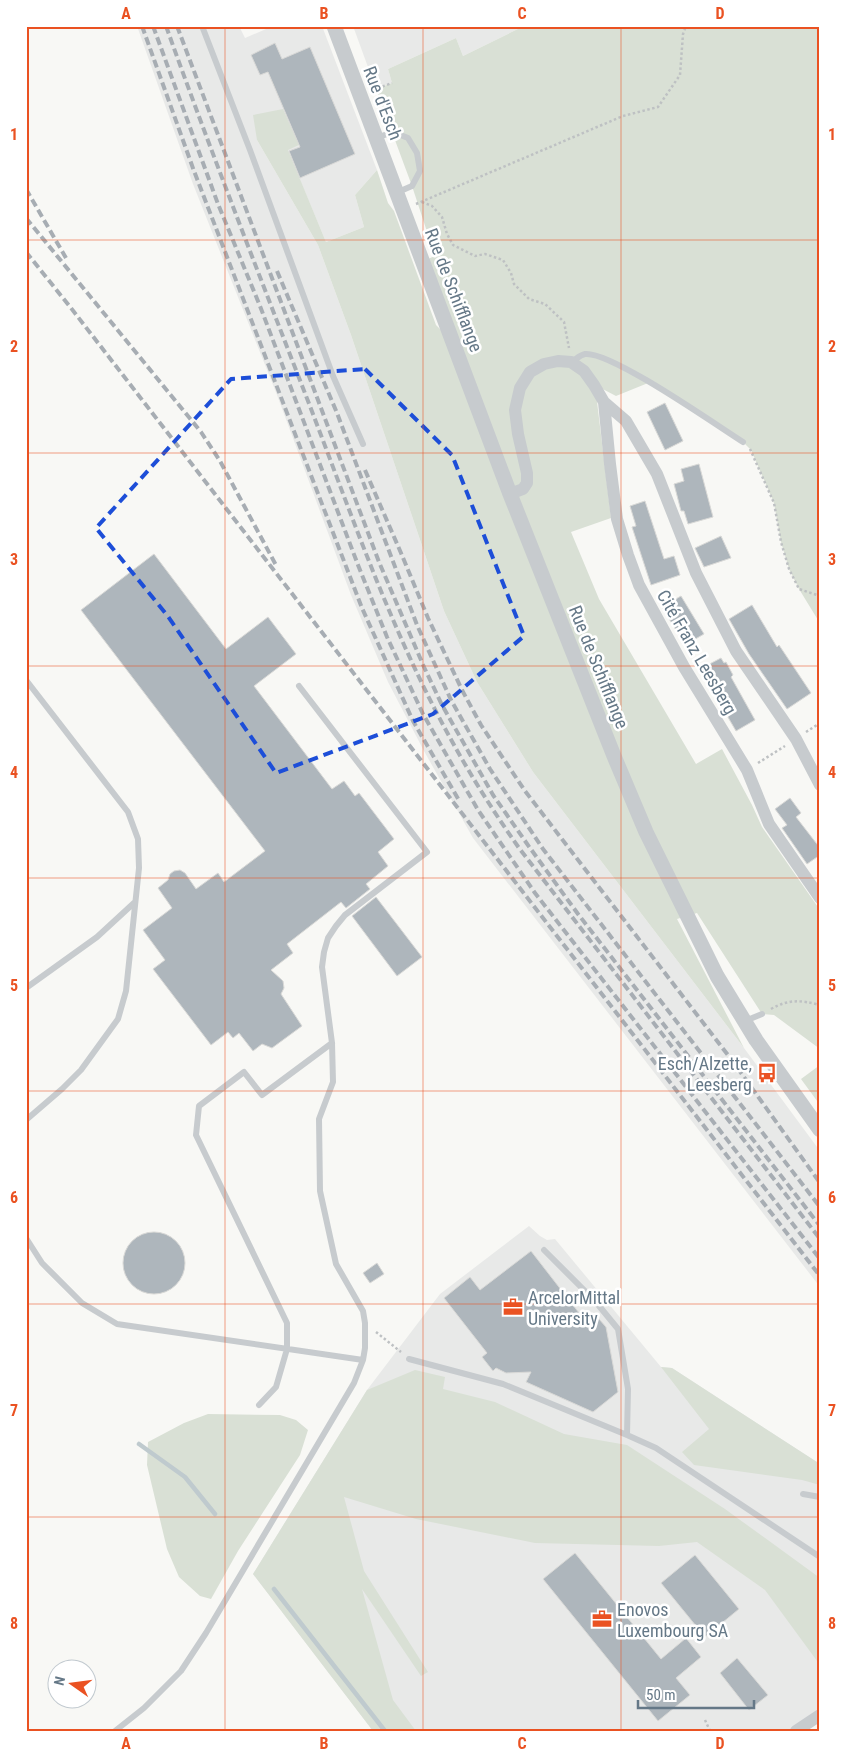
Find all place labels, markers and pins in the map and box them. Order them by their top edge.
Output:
place label: Esch/Alzette, Leesberg [658,1053,752,1095]
bus stop icon: Esch/Alzette, Leesberg [756,1062,778,1084]
place label: ArcelorMittal University [528,1287,620,1329]
office icon: ArcelorMittal University [502,1296,524,1318]
place label: Enovos Luxembourg SA [617,1599,729,1641]
office icon: Enovos Luxembourg SA [591,1608,613,1630]

